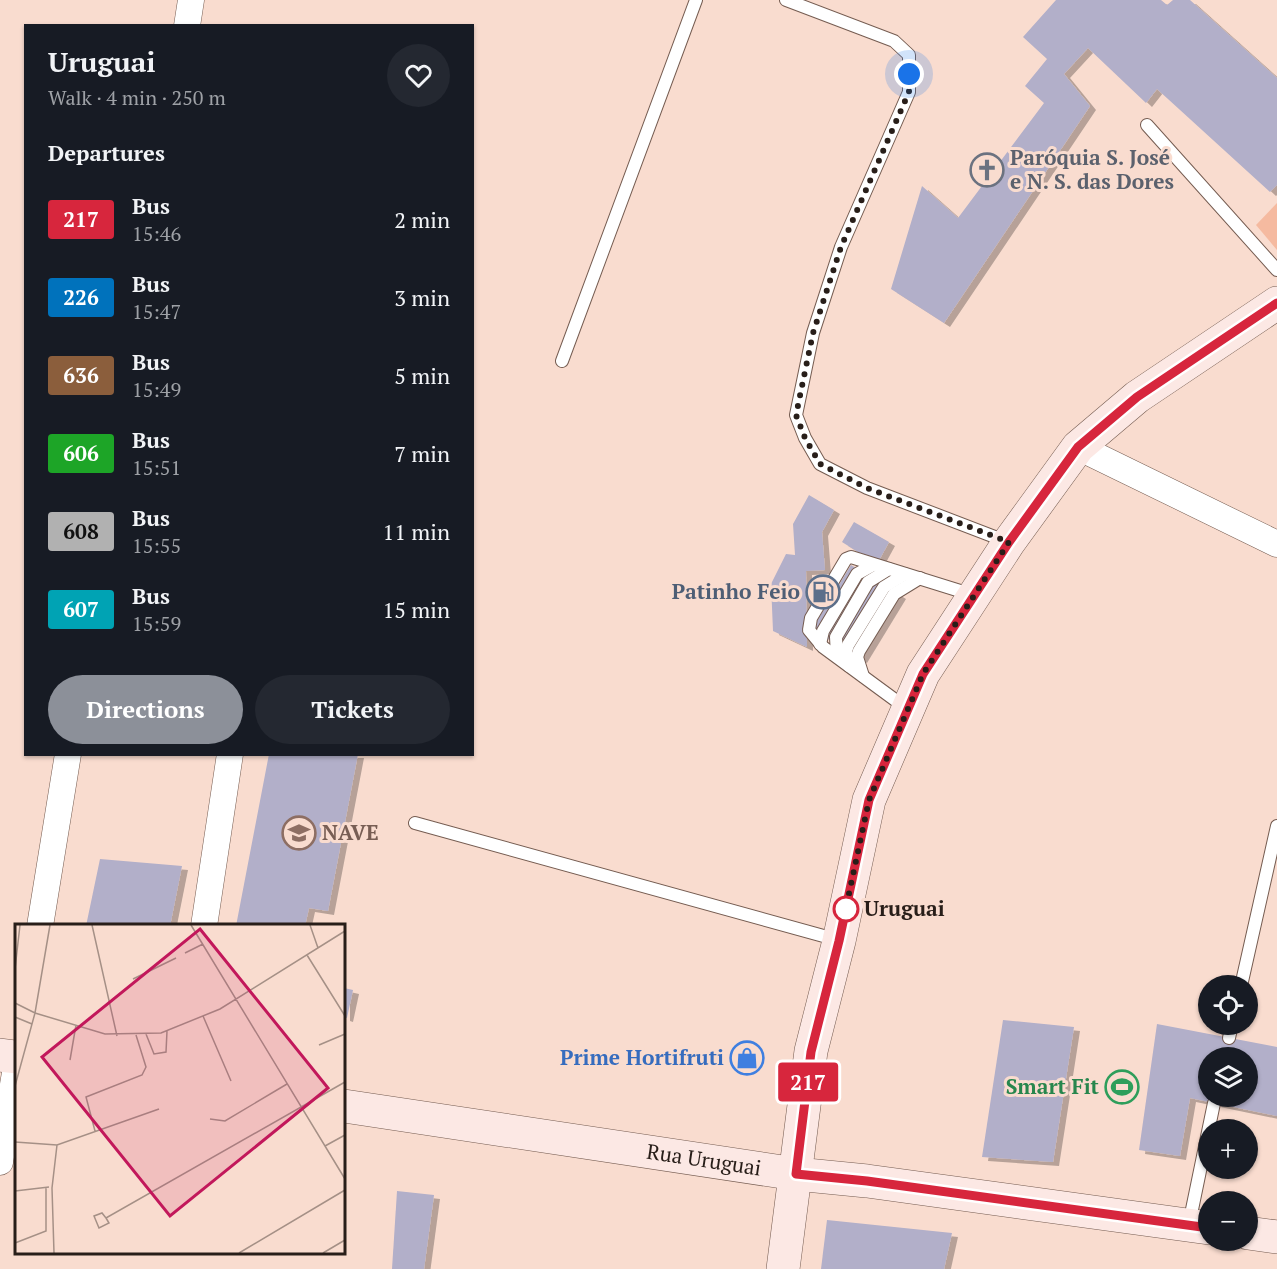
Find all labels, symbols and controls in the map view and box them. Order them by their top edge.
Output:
text: Uruguai [48,43,156,80]
button: heart [387,44,450,107]
your location [894,59,924,89]
text: Walk · 4 min · 250 m [48,84,226,111]
text: Departures [48,138,165,167]
place label: Paróquia S. José e N. S. das Dores [1010,143,1174,195]
church icon: Paróquia S. José e N. S. das Dores [969,152,1005,188]
text: Bus [132,191,170,220]
text: 217 [63,205,99,233]
text: 2 min [394,205,450,234]
text: 15:46 [132,220,181,247]
text: Bus [132,269,170,298]
text: 226 [63,283,99,311]
text: 3 min [394,283,450,312]
text: 15:47 [132,298,181,325]
text: Bus [132,347,170,376]
text: 636 [63,361,99,389]
text: 5 min [394,361,450,390]
text: 15:49 [132,376,181,403]
text: Bus [132,425,170,454]
text: 606 [63,439,99,467]
text: 7 min [394,439,450,468]
text: 15:51 [132,454,181,481]
text: Bus [132,503,170,532]
text: 608 [63,517,99,545]
text: 11 min [383,517,450,546]
text: 15:55 [132,532,181,559]
fuel station icon: Patinho Feio [805,574,841,610]
place label: Patinho Feio [672,577,800,605]
text: Bus [132,581,170,610]
text: 607 [63,595,99,623]
text: 15 min [383,595,450,624]
text: 15:59 [132,610,181,637]
button: Directions [48,675,243,744]
button: Tickets [255,675,450,744]
school or university icon: NAVE [281,815,317,851]
place label: NAVE [322,818,379,846]
place label: Uruguai [864,894,945,922]
marker: Uruguai [833,896,859,922]
inset map [15,924,345,1254]
map controls [1198,975,1258,1251]
button: locate [1198,975,1258,1035]
shop icon: Prime Hortifruti [729,1040,765,1076]
place label: Prime Hortifruti [560,1043,724,1071]
button: layers [1198,1047,1258,1107]
line badge: 217 [774,1062,842,1102]
text: 217 [790,1068,826,1096]
sports icon: Smart Fit [1104,1069,1140,1105]
place label: Smart Fit [1006,1072,1100,1100]
button: + [1198,1119,1258,1179]
street label: Rua Uruguai [645,1137,763,1182]
button: − [1198,1191,1258,1251]

